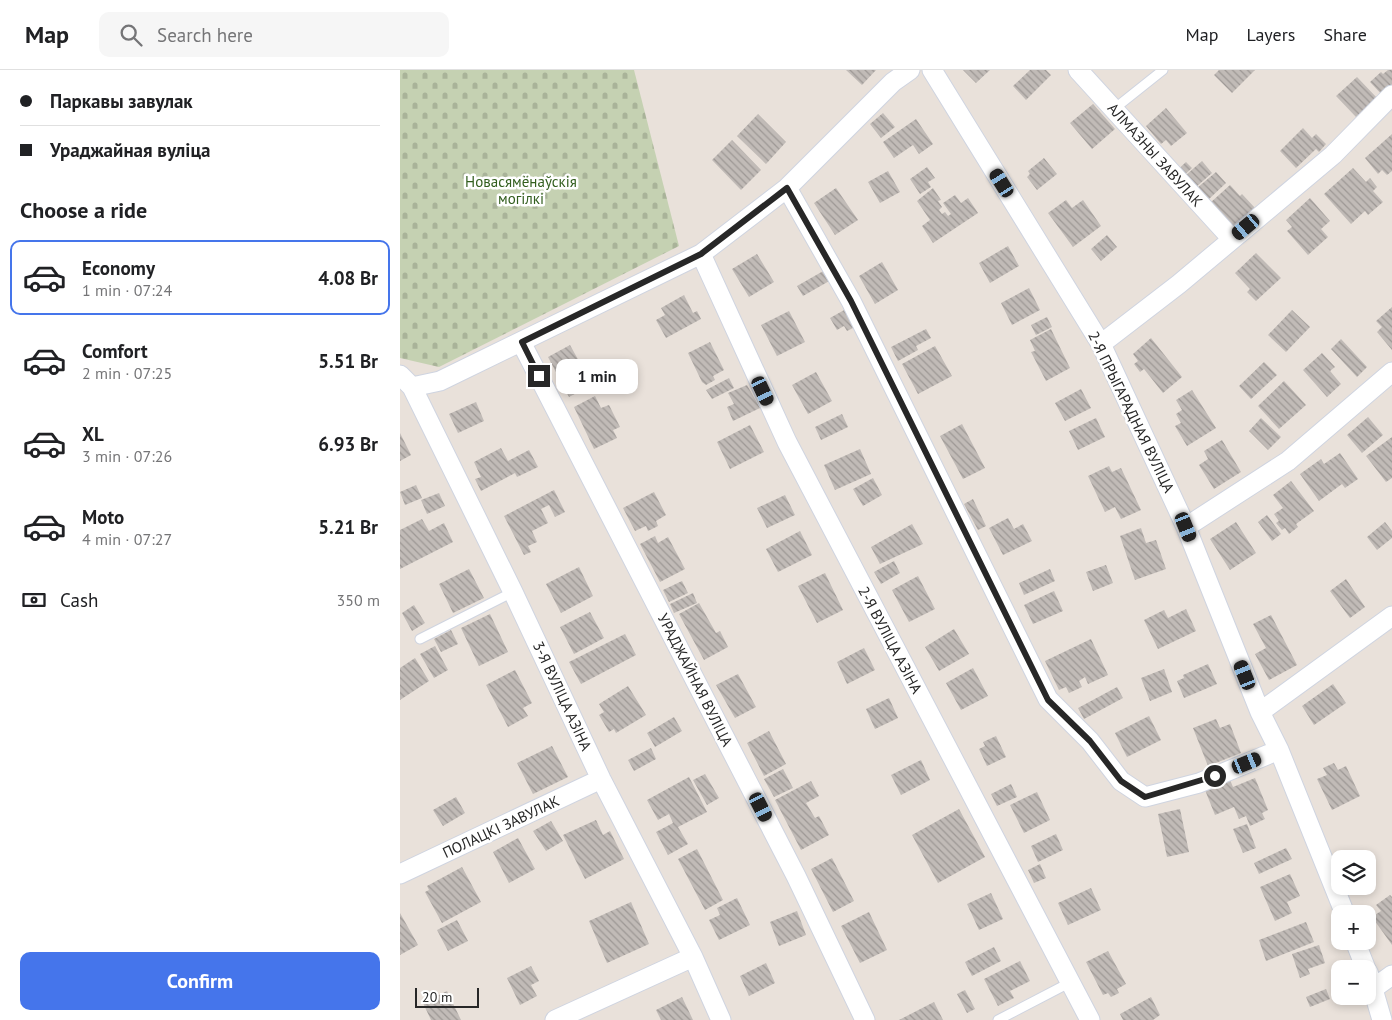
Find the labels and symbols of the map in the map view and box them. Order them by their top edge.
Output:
street label: АЛМАЗНЫ ЗАВУЛАК [1104,99,1207,211]
car [987,166,1016,200]
park label: Новасямёнаўскія могілкі [465,172,577,208]
car [1229,212,1262,242]
street label: 2-Я ПРЫГАРАДНАЯ ВУЛІЦА [1084,328,1179,496]
callout: 1 min [556,358,639,394]
route end [528,365,550,387]
car [749,374,776,408]
car [1173,510,1198,544]
street label: 2-Я ВУЛІЦА АЗІНА [854,583,927,697]
street label: УРАДЖАЙНАЯ ВУЛІЦА [654,610,737,749]
street label: 3-Я ВУЛІЦА АЗІНА [529,638,596,754]
car [1232,658,1257,692]
car [1230,750,1263,776]
route start [1204,765,1226,787]
car [747,790,774,824]
street label: ПОЛАЦКІ ЗАВУЛАК [439,791,562,862]
scale bar [415,985,479,1008]

